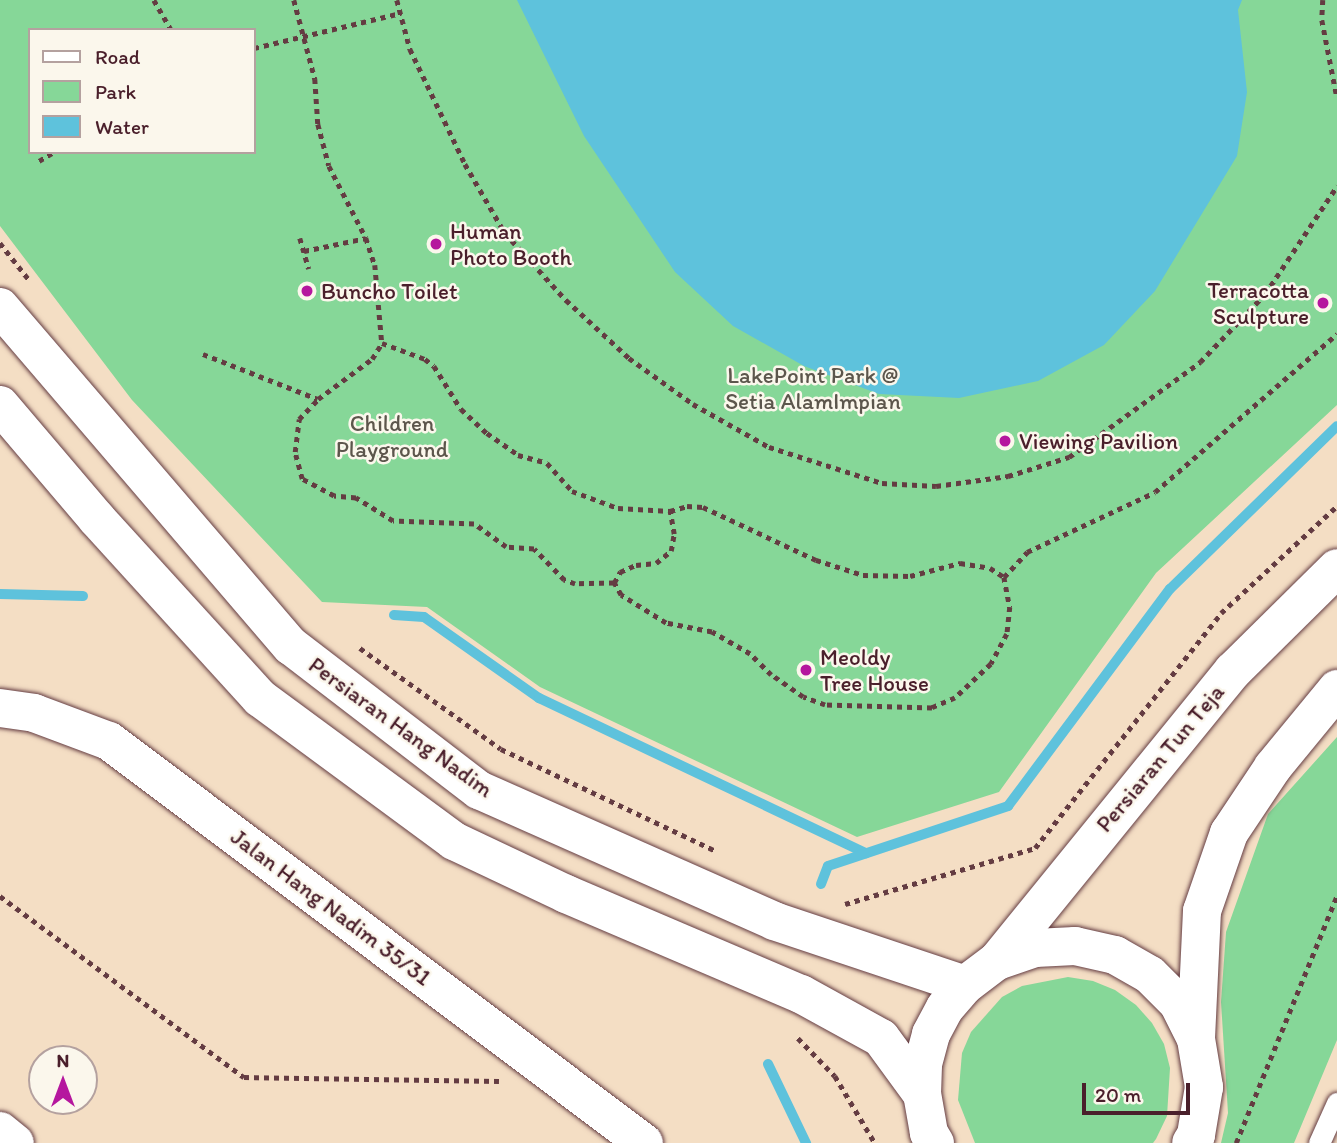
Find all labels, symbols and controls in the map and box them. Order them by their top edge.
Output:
legend [28,28,256,154]
text: Road [95,44,140,69]
text: Park [95,79,136,104]
text: Water [95,114,149,139]
place label: Human Photo Booth [450,217,571,271]
marker: Human Photo Booth [428,236,444,252]
place label: Terracotta Sculpture [1207,276,1309,330]
place label: Buncho Toilet [321,277,456,305]
marker: Buncho Toilet [299,283,315,299]
marker: Terracotta Sculpture [1315,295,1331,311]
park label: LakePoint Park @ Setia AlamImpian [726,361,900,415]
park label: Children Playground [336,409,448,463]
place label: Viewing Pavilion [1019,427,1178,455]
marker: Viewing Pavilion [997,433,1013,449]
place label: Meoldy Tree House [820,643,929,697]
street label: Persiaran Hang Nadim [303,651,499,803]
marker: Meoldy Tree House [798,662,814,678]
street label: Persiaran Tun Teja [1091,680,1229,836]
street label: Jalan Hang Nadim 35/31 [226,823,436,991]
north arrow [28,1045,98,1115]
text: N [57,1049,69,1072]
scale bar [1085,1070,1194,1114]
text: 20 m [1095,1082,1141,1107]

